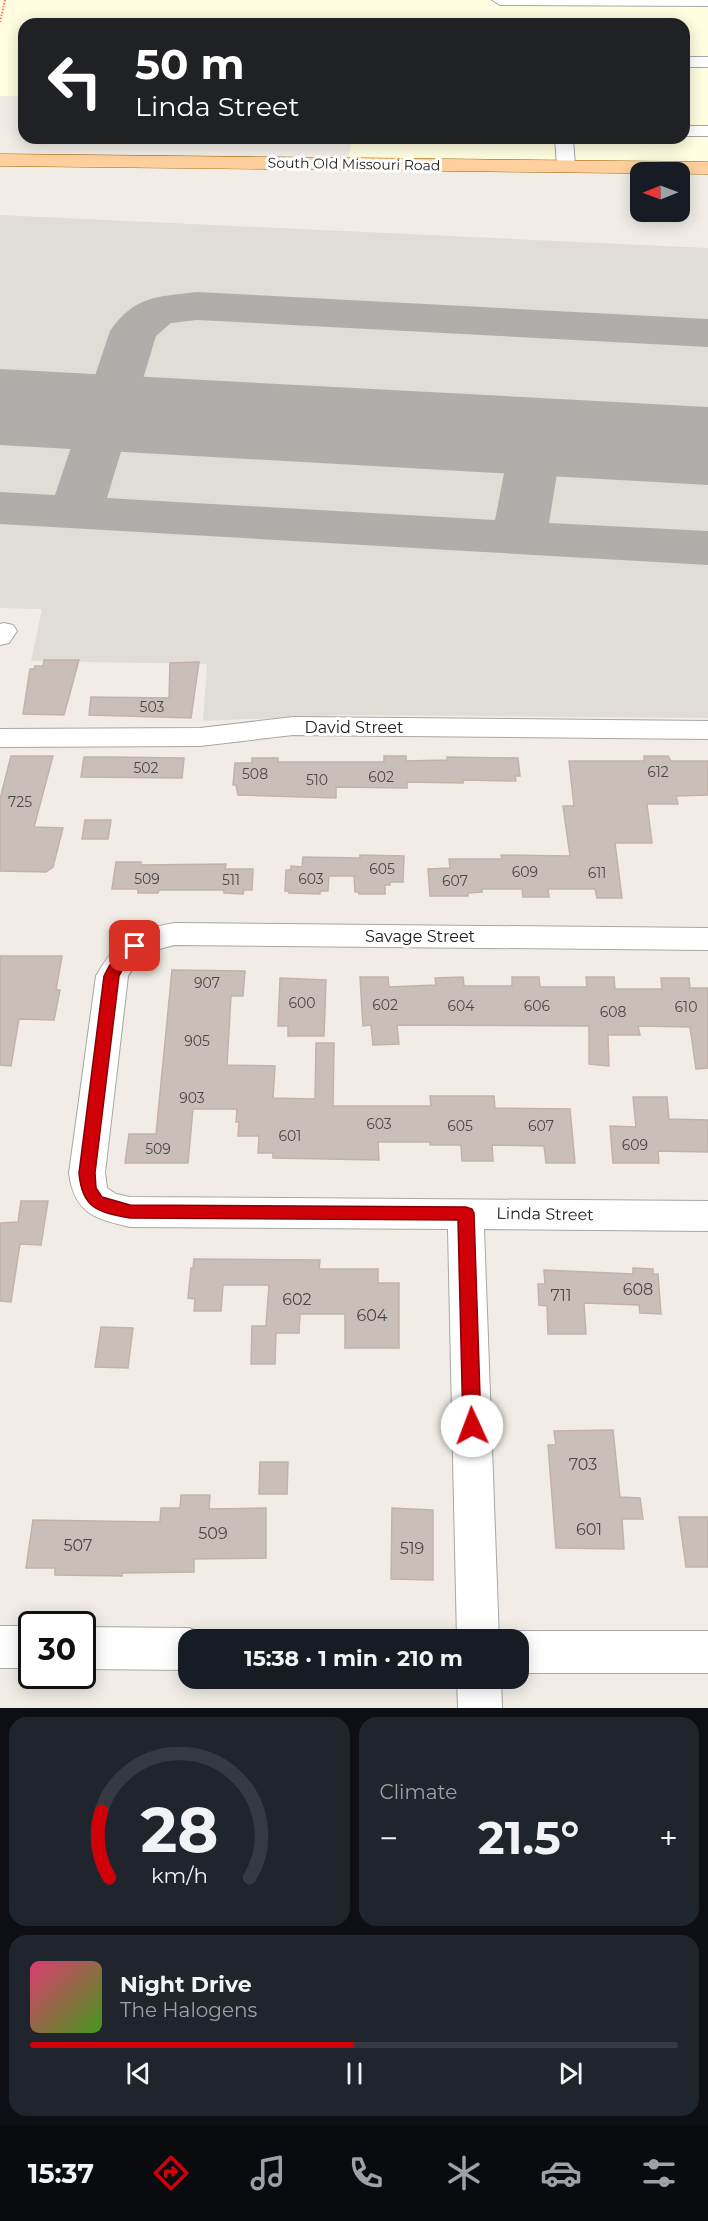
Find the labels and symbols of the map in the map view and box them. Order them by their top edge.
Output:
street label: South Old Missouri Road [267,153,441,175]
north arrow [630,162,690,222]
house number: 503 [140,698,165,716]
street label: David Street [305,718,404,737]
house number: 502 [133,759,159,777]
house number: 612 [647,763,669,781]
house number: 508 [242,765,268,783]
house number: 602 [368,768,394,786]
house number: 510 [306,771,328,789]
house number: 725 [8,793,32,811]
house number: 605 [369,860,395,878]
house number: 609 [512,863,538,881]
house number: 611 [588,864,606,882]
house number: 509 [134,870,160,888]
house number: 603 [298,870,324,888]
house number: 511 [222,871,240,889]
house number: 607 [442,872,468,890]
pin [109,920,160,971]
street label: Savage Street [365,927,476,946]
house number: 907 [194,974,220,992]
house number: 600 [288,994,316,1012]
house number: 602 [372,996,398,1014]
house number: 604 [447,997,475,1015]
house number: 606 [524,997,551,1015]
house number: 610 [675,998,697,1016]
house number: 608 [600,1003,626,1021]
house number: 905 [184,1032,210,1050]
house number: 903 [179,1089,205,1107]
house number: 603 [366,1115,392,1133]
house number: 605 [447,1117,473,1135]
house number: 607 [528,1117,554,1135]
house number: 601 [279,1127,301,1145]
house number: 609 [622,1136,648,1154]
house number: 509 [145,1140,171,1158]
street label: Linda Street [496,1204,594,1224]
house number: 608 [623,1280,653,1299]
house number: 711 [550,1286,572,1305]
house number: 602 [282,1290,312,1309]
house number: 604 [357,1306,388,1325]
position arrow [440,1394,504,1458]
house number: 703 [569,1455,597,1474]
house number: 601 [576,1520,602,1539]
house number: 509 [198,1524,228,1543]
house number: 507 [64,1536,92,1555]
house number: 519 [400,1539,424,1558]
speed limit sign: 30 [18,1611,96,1689]

